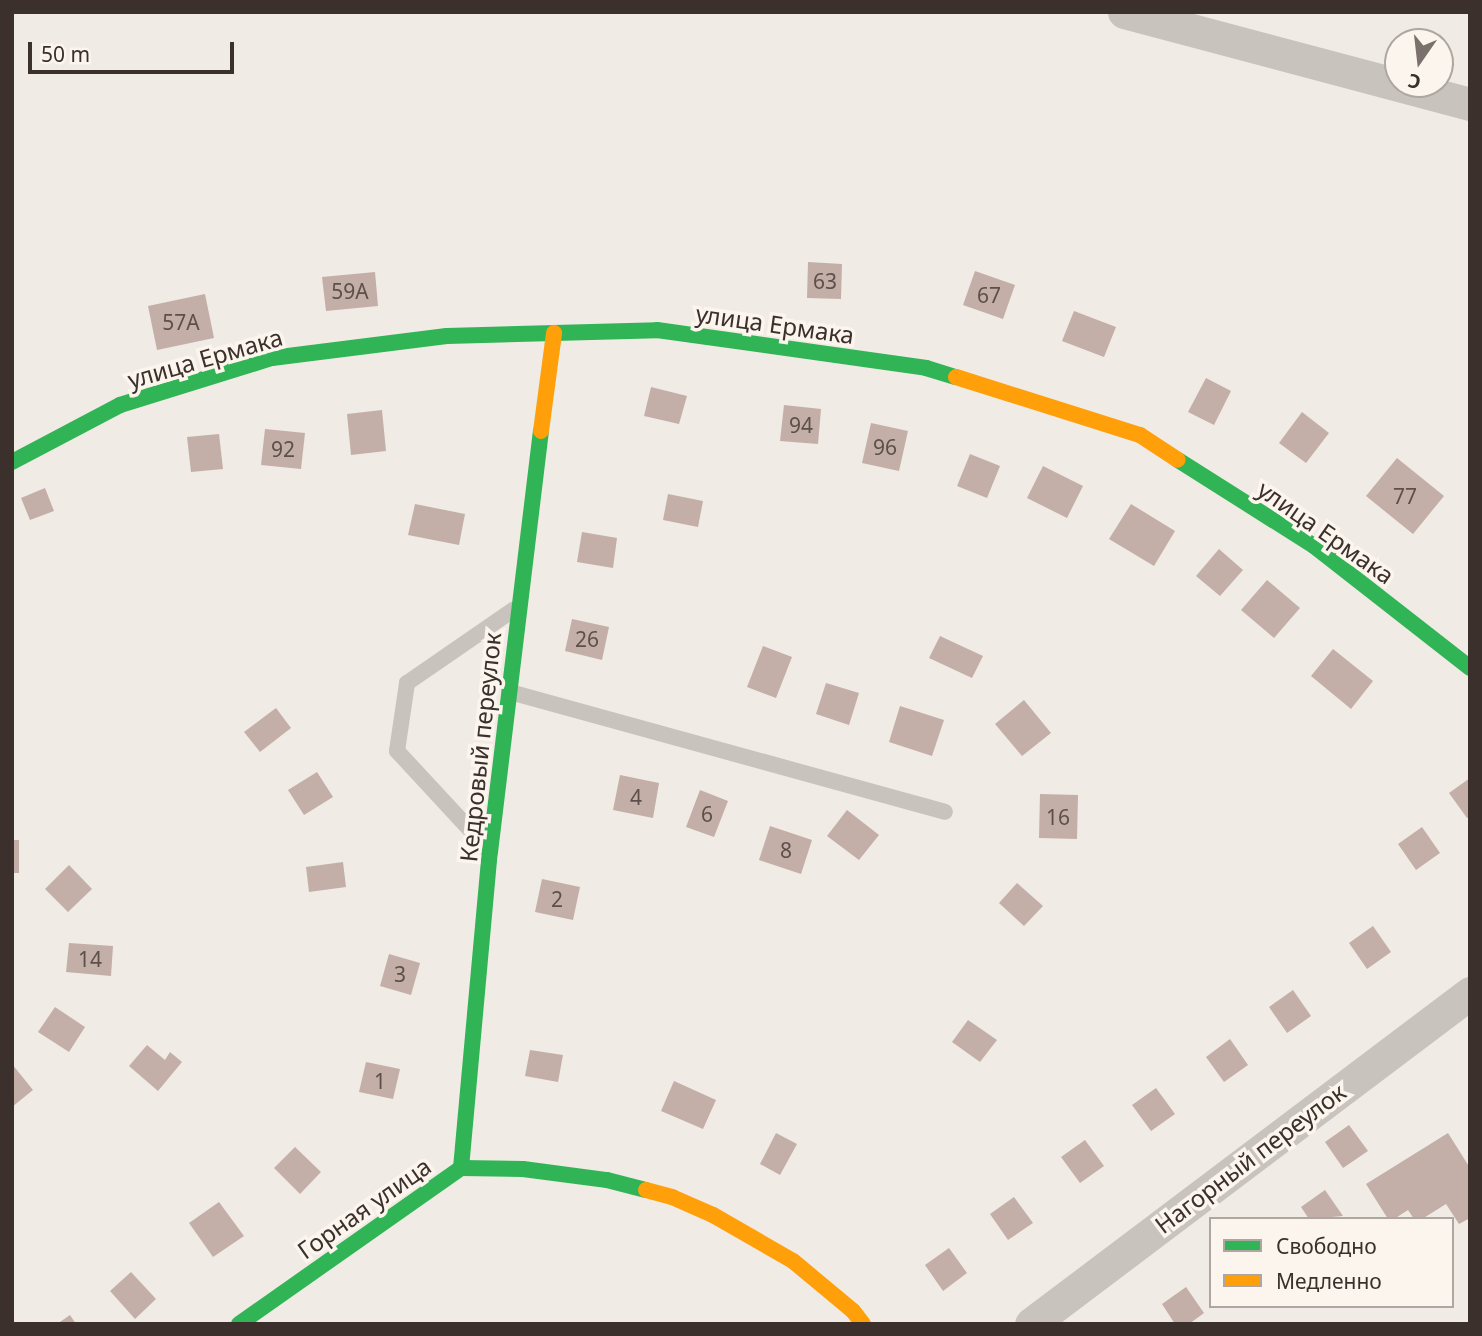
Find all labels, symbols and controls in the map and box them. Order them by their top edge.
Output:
scale bar [32,28,238,72]
north arrow [1384,28,1454,98]
text: 50 m [41,40,90,68]
text: С [1405,67,1424,96]
house number: 63 [813,268,837,294]
house number: 59А [331,278,369,304]
house number: 67 [977,282,1001,308]
street label: улица Ермака [694,299,856,349]
house number: 57А [162,309,200,335]
street label: улица Ермака [124,322,286,394]
house number: 94 [789,412,813,438]
house number: 96 [873,434,897,460]
house number: 92 [271,436,295,462]
street label: улица Ермака [1252,474,1400,590]
house number: 77 [1393,483,1417,509]
house number: 26 [575,626,599,652]
street label: Кедровый переулок [454,631,506,863]
house number: 4 [630,784,642,810]
house number: 6 [701,801,713,827]
house number: 16 [1046,804,1070,830]
house number: 8 [780,837,792,863]
house number: 2 [551,886,563,912]
house number: 14 [78,946,102,972]
house number: 3 [394,961,406,987]
house number: 1 [374,1068,386,1094]
street label: Нагорный переулок [1149,1077,1351,1239]
street label: Горная улица [292,1151,436,1265]
legend [1209,1217,1454,1308]
text: Свободно [1276,1232,1377,1260]
text: Медленно [1276,1267,1382,1295]

